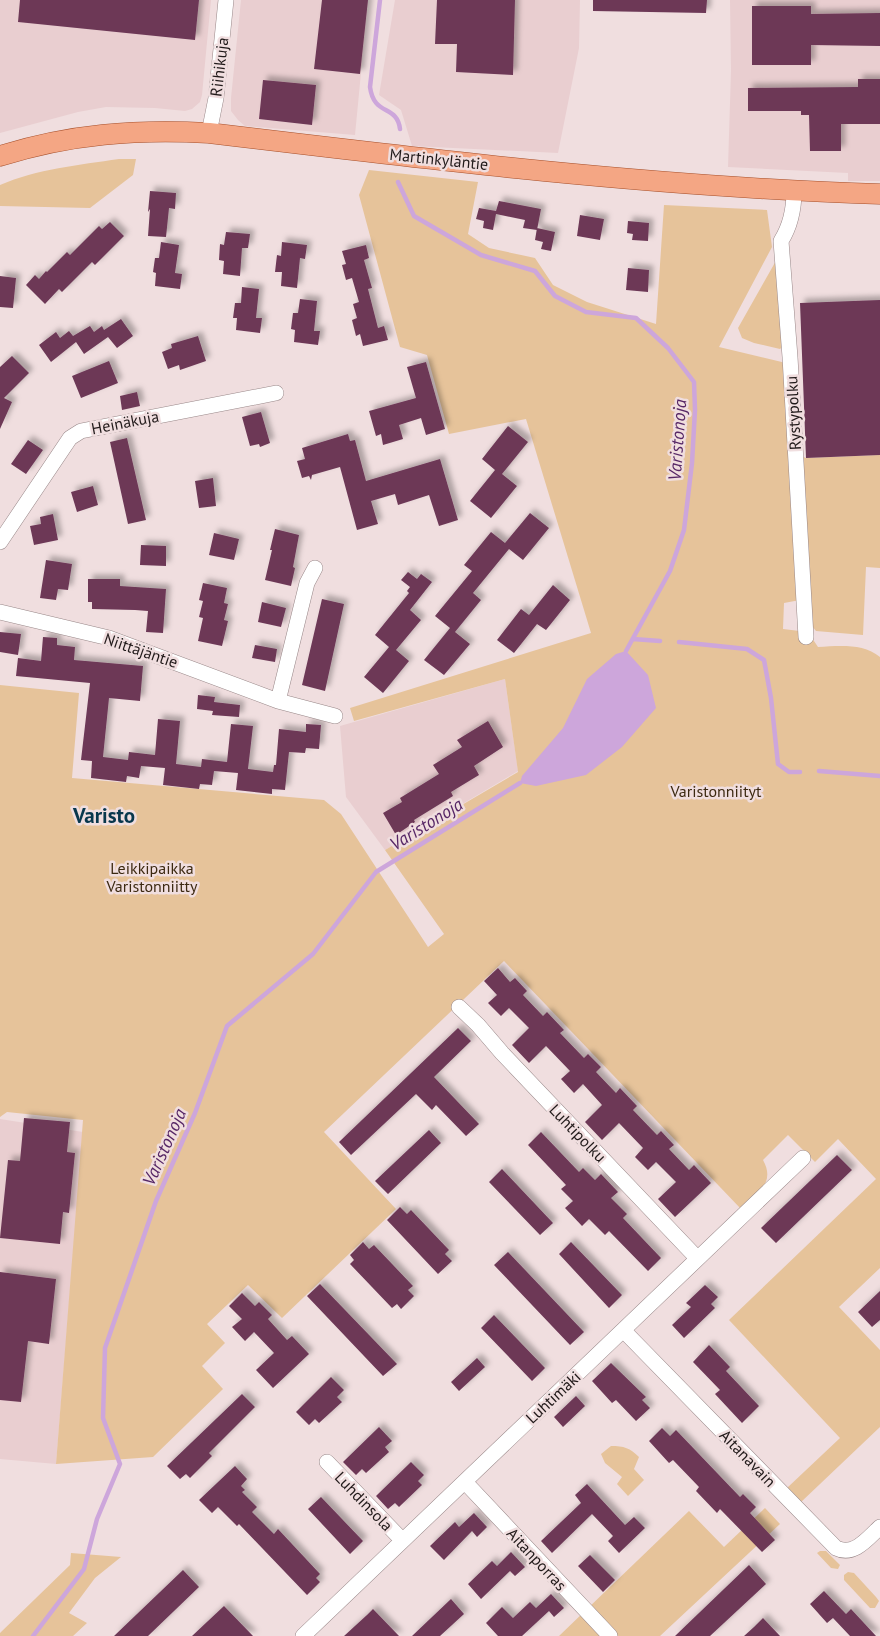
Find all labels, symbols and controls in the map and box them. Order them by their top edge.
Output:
street label: Riihikuja [205,36,233,98]
street label: Martinkyläntie [389,144,489,174]
street label: Rystypolku [781,375,805,451]
water label: Varistonoja [663,398,691,482]
street label: Heinäkuja [90,406,160,438]
street label: Niittäjäntie [101,628,181,672]
park label: Varistonniityt [670,781,762,801]
water label: Varistonoja [385,792,467,855]
district label: Varisto [72,802,135,829]
park label: Leikkipaikka Varistonniitty [106,858,198,896]
street label: Luhtipolku [545,1100,611,1166]
water label: Varistonoja [137,1105,191,1189]
street label: Luhtimäki [521,1367,585,1427]
street label: Aitanavain [716,1425,780,1491]
street label: Luhdinsola [331,1467,397,1535]
street label: Aitanporras [503,1523,571,1595]

